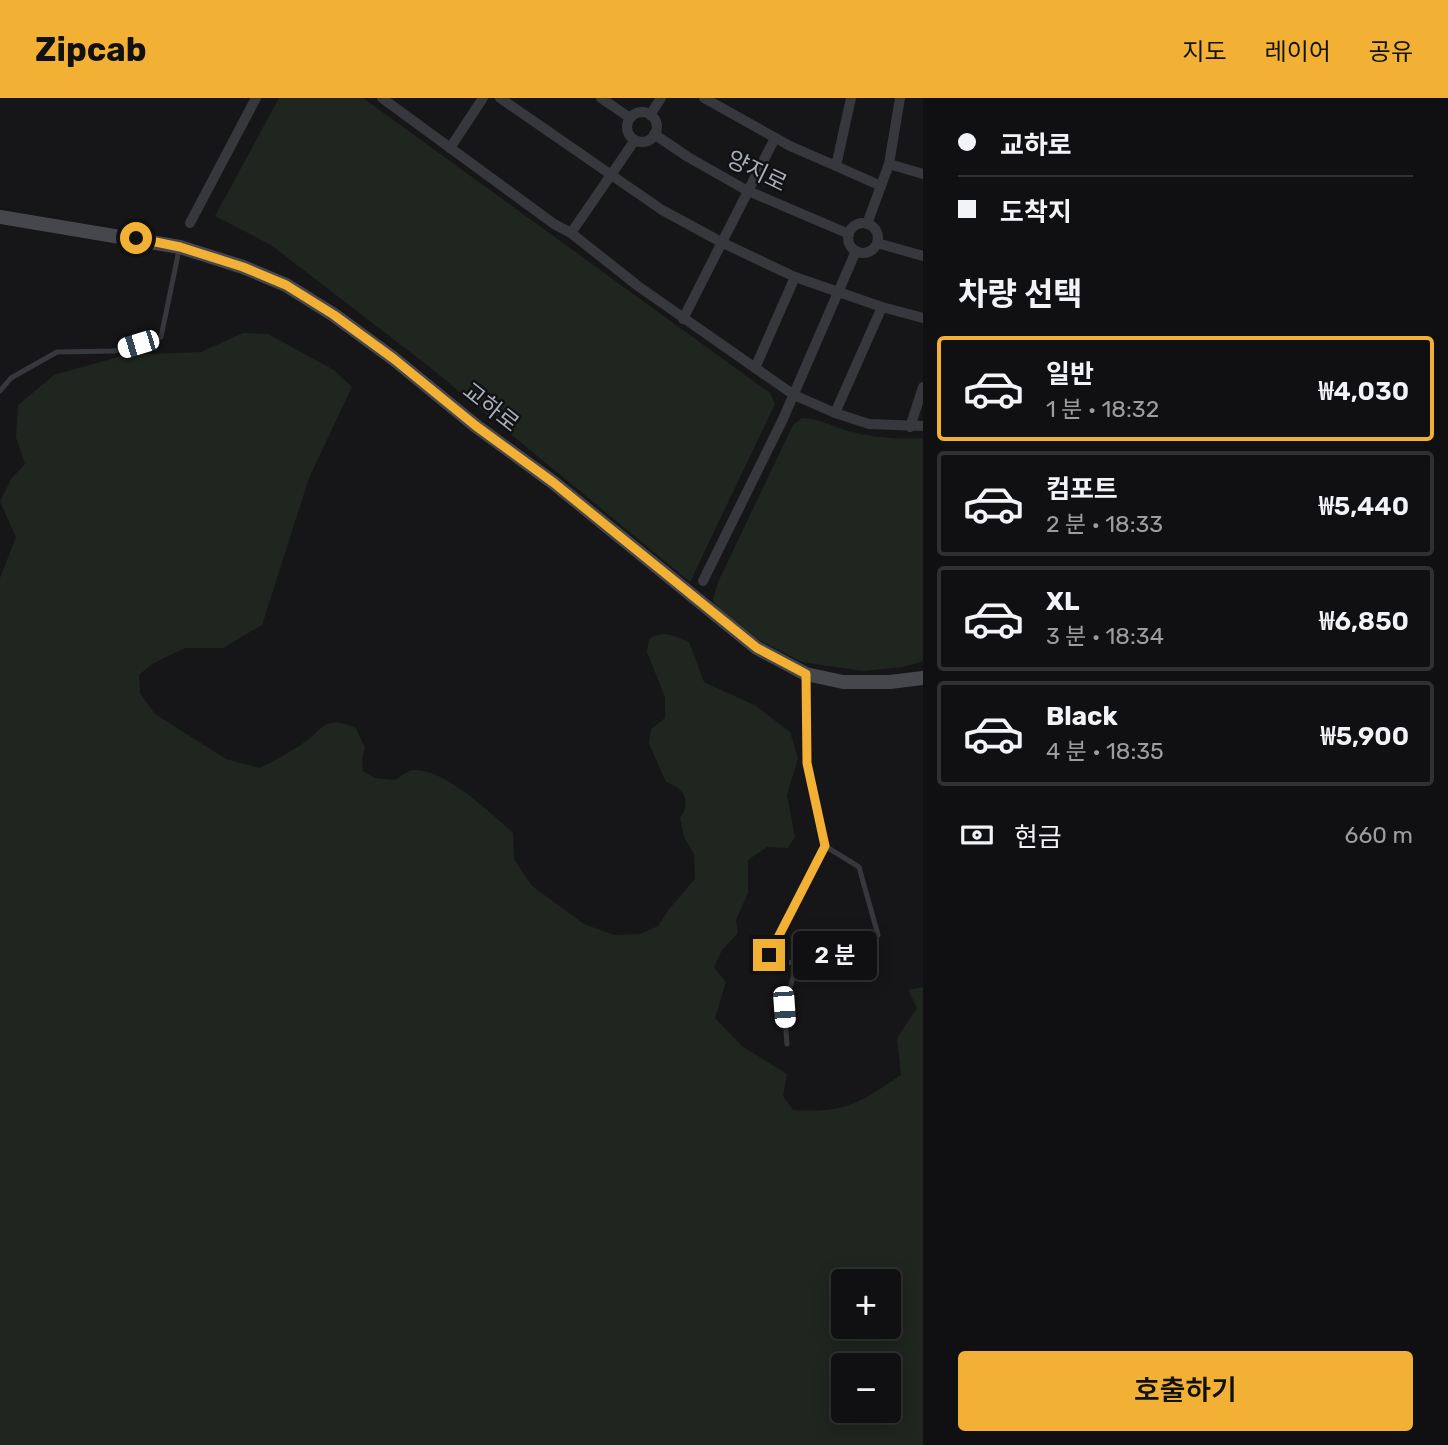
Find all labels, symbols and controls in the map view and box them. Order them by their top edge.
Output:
text: Zipcab [35,30,146,69]
text: 지도 [1182,38,1227,66]
text: 레이어 [1265,38,1331,66]
text: 공유 [1369,38,1413,66]
text: 교하로 [1000,130,1072,161]
street label: 양지로 [722,145,792,197]
text: 도착지 [1000,197,1072,228]
route start [120,222,152,254]
text: 차량 선택 [958,275,1083,313]
car [115,328,162,360]
icon: car [962,357,1025,420]
text: 일반 [1046,359,1094,390]
street label: 교하로 [457,376,525,438]
text: ₩4,030 [1319,376,1409,407]
text: 1 분 · 18:32 [1046,395,1159,423]
icon: car [962,472,1025,535]
text: 컴포트 [1046,474,1118,505]
text: ₩5,440 [1319,491,1409,522]
text: 2 분 · 18:33 [1046,510,1163,538]
text: XL [1046,586,1079,617]
icon: car [962,587,1025,650]
text: ₩6,850 [1319,606,1409,637]
text: 3 분 · 18:34 [1046,622,1164,650]
text: Black [1046,701,1118,732]
icon: car [962,702,1025,765]
text: ₩5,900 [1321,721,1409,752]
text: 4 분 · 18:35 [1046,737,1164,765]
icon: cash [958,816,996,854]
text: 660 m [1345,821,1413,849]
text: 현금 [1014,822,1062,853]
callout: 2 분 [794,930,878,980]
route end [753,939,785,971]
text: 2 분 [815,941,855,969]
car [773,985,796,1029]
map controls [831,1269,901,1423]
button: + [831,1269,901,1339]
button: 호출하기 [958,1351,1413,1431]
button: − [831,1353,901,1423]

